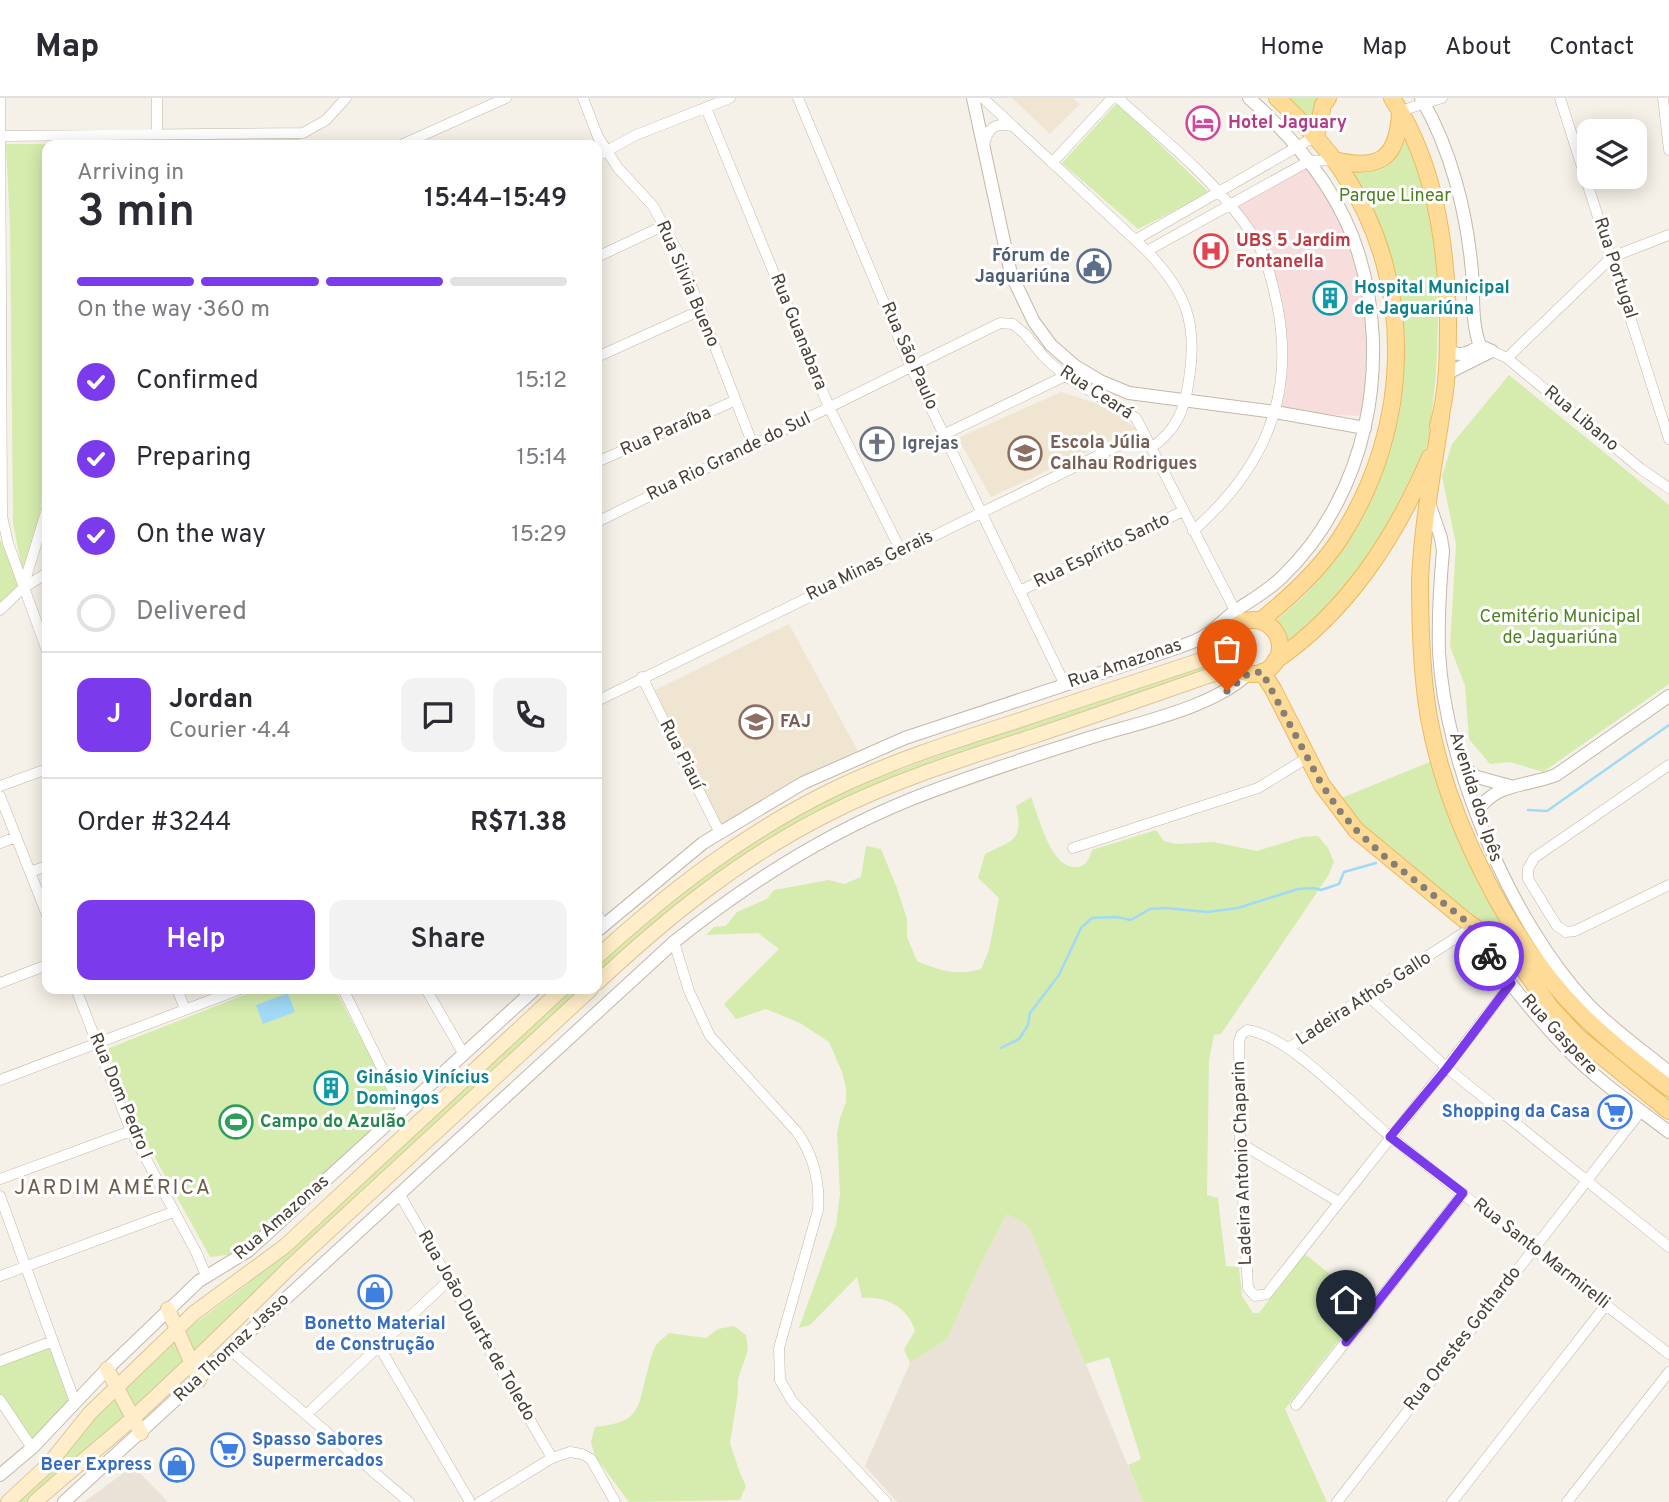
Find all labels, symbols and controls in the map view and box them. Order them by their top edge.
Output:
text: Map [35,27,99,69]
text: Home [1260,33,1324,63]
text: Map [1362,33,1407,63]
text: About [1445,33,1511,63]
text: Contact [1549,33,1634,63]
hotel icon: Hotel Jaguary [1184,104,1222,142]
place label: Hotel Jaguary [1228,112,1347,135]
map controls [1577,119,1647,189]
button: layers [1577,119,1647,189]
text: Arriving in [77,159,184,188]
text: 15:44–15:49 [424,183,567,216]
text: 3 min [77,184,195,243]
park label: Parque Linear [1339,185,1451,208]
street label: Rua Portugal [1588,214,1642,322]
street label: Rua Silvia Bueno [650,217,724,351]
place label: UBS 5 Jardim Fontanella [1236,230,1351,274]
hospital icon: UBS 5 Jardim Fontanella [1192,232,1230,270]
place label: Fórum de Jaguariúna [975,245,1070,289]
public building icon: Fórum de Jaguariúna [1075,247,1113,285]
street label: Rua Guanabara [764,270,832,394]
place label: Hospital Municipal de Jaguariúna [1354,277,1510,321]
building icon: Hospital Municipal de Jaguariúna [1311,279,1349,317]
text: On the way · 360 m [77,296,270,325]
street label: Rua São Paulo [875,299,943,413]
street label: Rua Ceará [1055,361,1137,425]
icon: check [77,363,115,401]
text: Confirmed [136,365,259,398]
text: 15:12 [516,367,567,396]
street label: Rua Libano [1539,381,1623,457]
street label: Rua Paraíba [617,402,715,462]
street label: Rua Rio Grande do Sul [643,407,815,507]
church icon: Igrejas [858,425,896,463]
place label: Escola Júlia Calhau Rodrigues [1050,432,1197,476]
place label: Igrejas [902,433,959,456]
school or university icon: Escola Júlia Calhau Rodrigues [1006,434,1044,472]
icon: check [77,440,115,478]
text: Preparing [136,442,251,475]
text: 15:14 [517,444,567,473]
street label: Rua Espírito Santo [1030,508,1174,594]
icon: check [77,517,115,555]
text: On the way [136,519,266,552]
text: 15:29 [511,521,567,550]
street label: Rua Minas Gerais [803,525,937,607]
text: Delivered [136,596,247,629]
park label: Cemitério Municipal de Jaguariúna [1479,606,1641,650]
pin [1197,619,1257,691]
icon: bag [1208,630,1246,668]
street label: Rua Amazonas [1065,634,1185,694]
button: chat [401,678,475,752]
button: phone [493,678,567,752]
text: Jordan [169,684,253,717]
text: J [107,699,121,732]
school or university icon: FAJ [737,703,775,741]
place label: FAJ [780,711,811,734]
street label: Rua Piauí [654,716,709,795]
text: Courier · 4.4 [169,717,291,746]
street label: Avenida dos Ipês [1443,729,1507,865]
text: Order #3244 [77,807,231,840]
text: R$71.38 [470,807,567,840]
button: Help [77,900,315,980]
button: Share [329,900,567,980]
courier [1454,921,1524,991]
icon: bike [1470,937,1508,975]
street label: Ladeira Athos Gallo [1292,947,1436,1051]
street label: Rua Gaspere [1516,990,1602,1080]
street label: Rua Dom Pedro I [83,1030,157,1162]
street label: Ladeira Antonio Chaparin [1228,1060,1258,1266]
place label: Ginásio Vinícius Domingos [356,1067,489,1111]
building icon: Ginásio Vinícius Domingos [312,1069,350,1107]
supermarket icon: Shopping da Casa [1596,1093,1634,1131]
place label: Shopping da Casa [1442,1101,1590,1124]
sports icon: Campo do Azulão [217,1103,255,1141]
place label: Campo do Azulão [260,1111,406,1134]
street label: Rua Amazonas [230,1170,334,1266]
district label: JARDIM AMÉRICA [14,1174,212,1202]
street label: Rua Santo Marmirelli [1468,1193,1614,1315]
street label: Rua João Duarte de Toledo [412,1227,540,1425]
street label: Rua Orestes Gothardo [1399,1262,1527,1416]
pin [1316,1270,1376,1342]
shop icon: Bonetto Material de Construção [356,1273,394,1311]
icon: home [1327,1281,1365,1319]
street label: Rua Thomaz Jasso [169,1288,295,1408]
place label: Bonetto Material de Construção [304,1313,446,1357]
place label: Spasso Sabores Supermercados [252,1429,384,1473]
supermarket icon: Spasso Sabores Supermercados [209,1431,247,1469]
shop icon: Beer Express [158,1446,196,1484]
place label: Beer Express [41,1454,152,1477]

